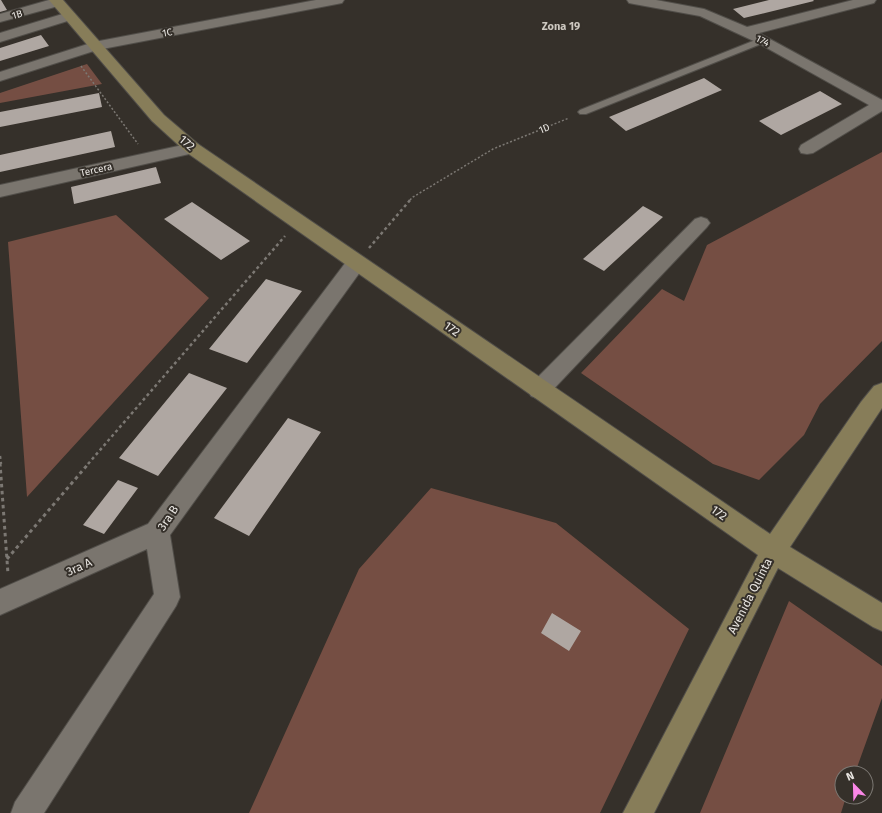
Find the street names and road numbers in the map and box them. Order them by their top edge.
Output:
street label: 1B [11,8,24,22]
street label: 1C [161,26,174,40]
street label: 174 [754,32,772,50]
street label: 1D [537,121,552,137]
street label: 172 [176,132,198,154]
street label: Tercera [79,160,113,179]
street label: 172 [441,319,463,339]
street label: 3ra B [155,503,181,533]
street label: 172 [708,503,730,523]
street label: 3ra A [64,555,94,579]
street label: Avenida Quinta [725,556,775,636]

